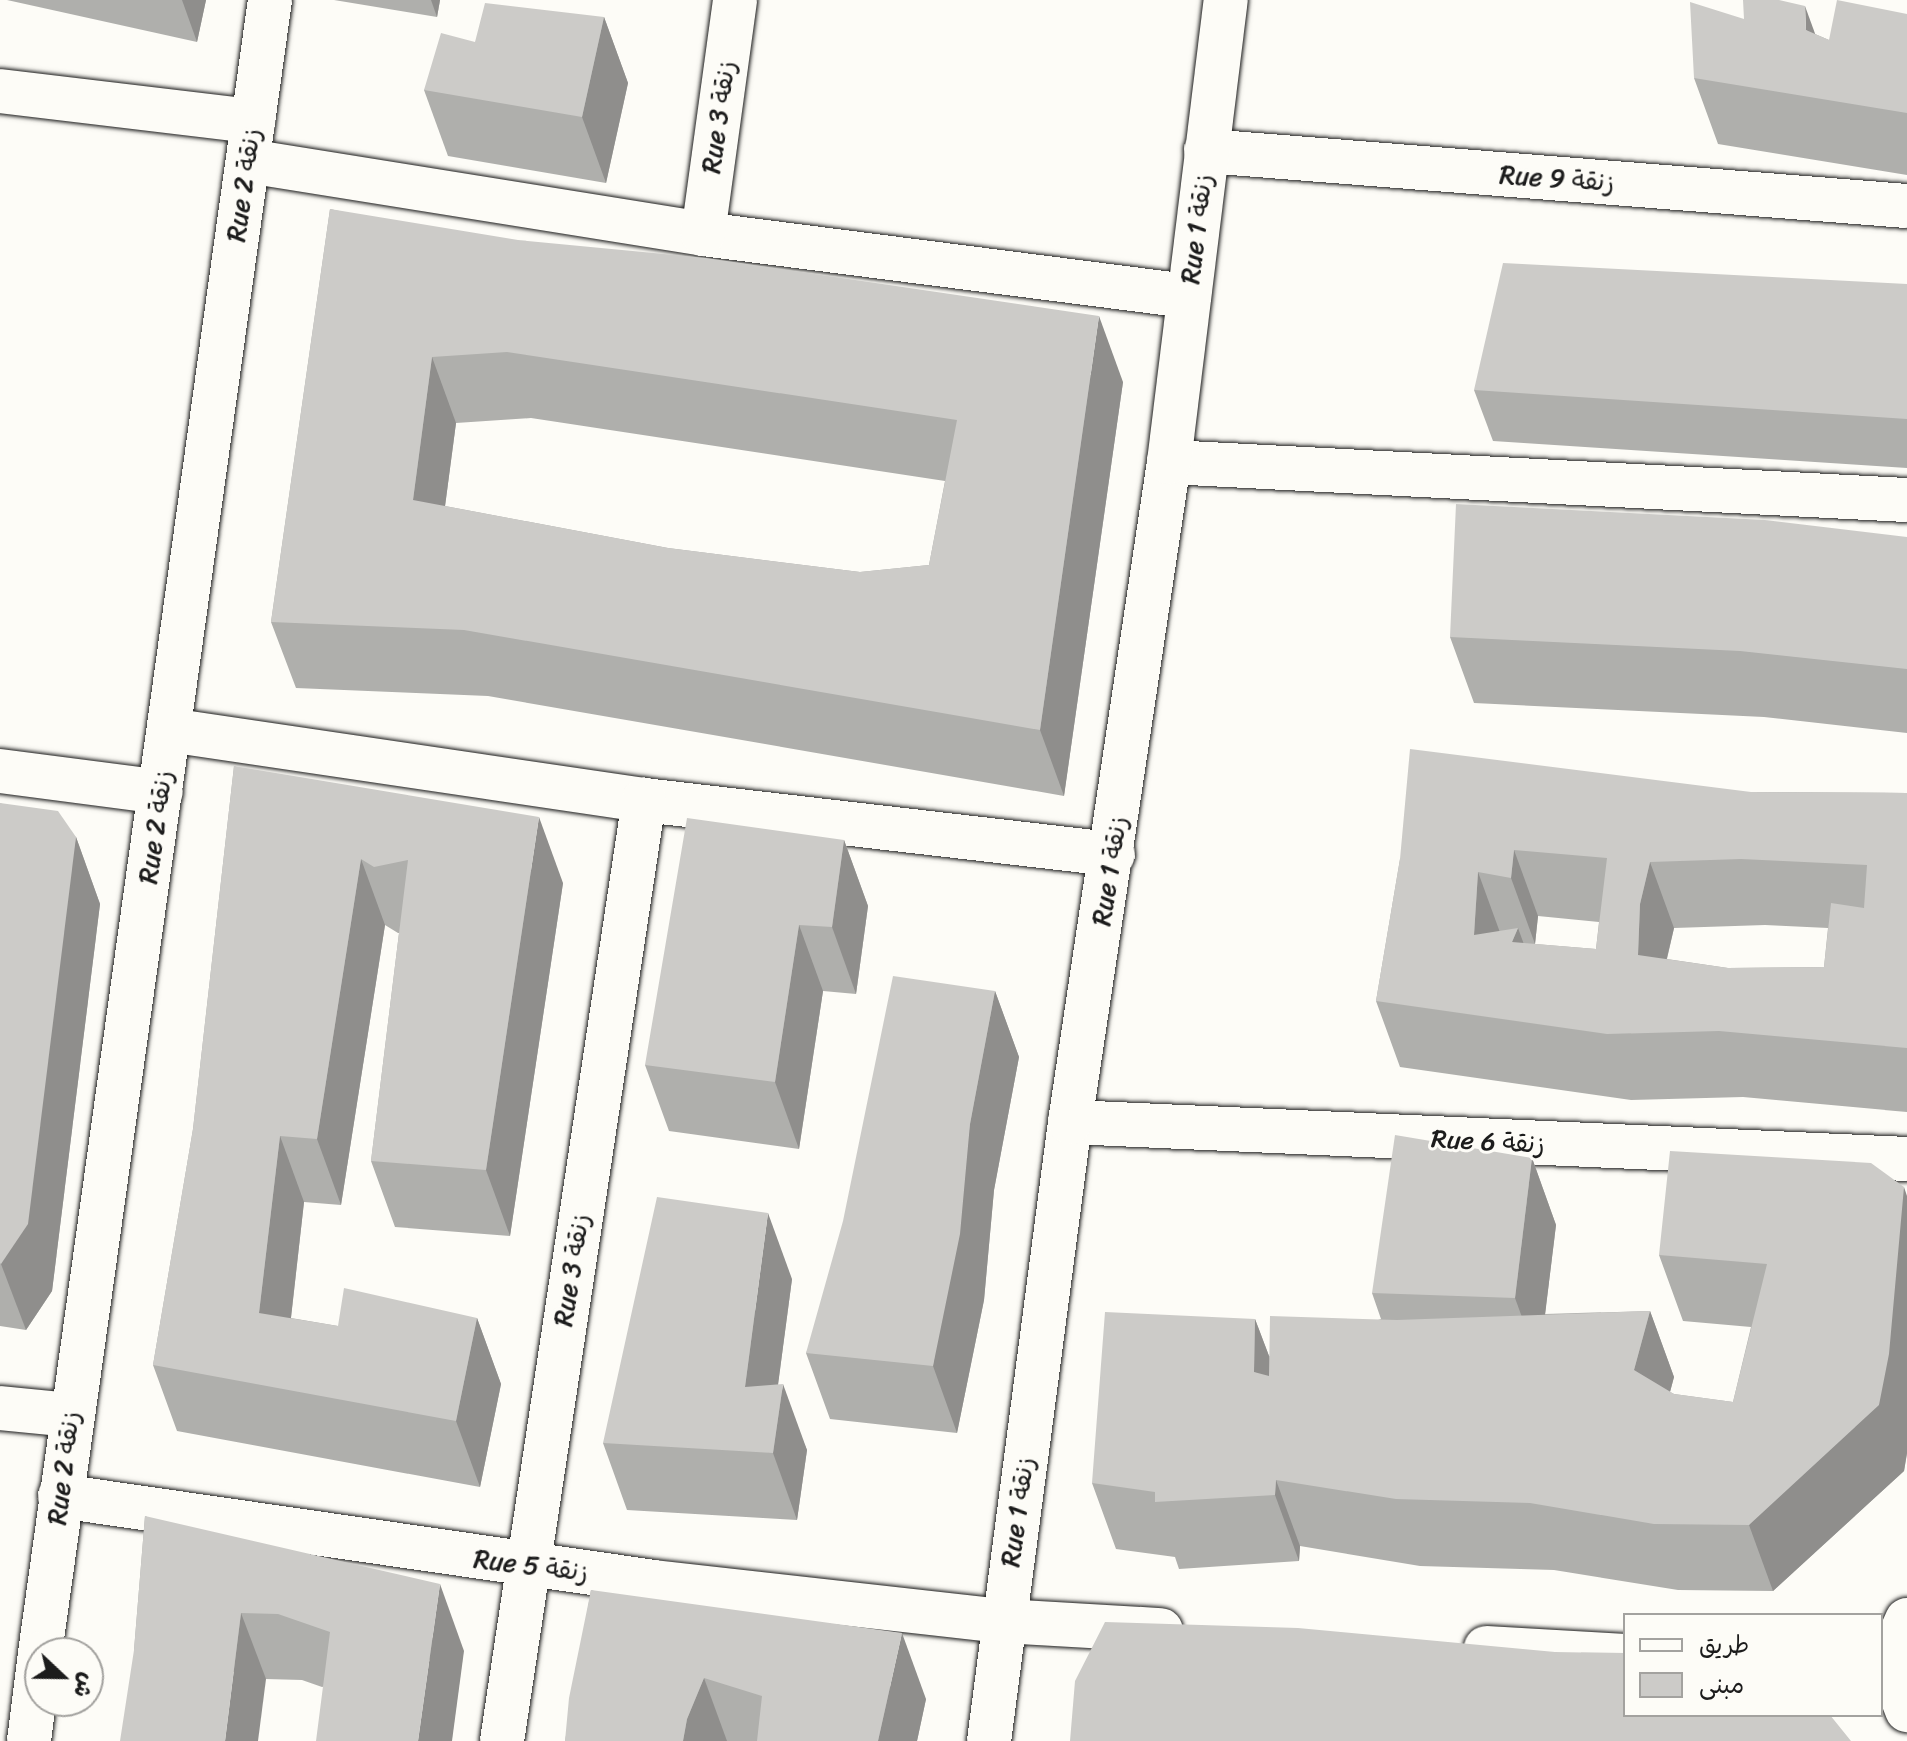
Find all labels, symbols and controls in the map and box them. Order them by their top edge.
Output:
street label: Rue 3 زنقة [696,59,742,175]
street label: Rue 2 زنقة [221,126,267,244]
street label: Rue 9 زنقة [1498,159,1616,199]
street label: Rue 1 زنقة [1175,172,1219,286]
street label: Rue 2 زنقة [133,768,179,886]
street label: Rue 1 زنقة [1086,814,1134,928]
street label: Rue 6 زنقة [1430,1123,1546,1161]
street label: Rue 3 زنقة [548,1212,596,1328]
street label: Rue 2 زنقة [42,1409,86,1527]
street label: Rue 1 زنقة [995,1455,1041,1569]
street label: Rue 5 زنقة [472,1544,590,1588]
legend [1623,1613,1883,1717]
text: طريق [1699,1624,1749,1666]
north arrow [24,1637,104,1717]
text: مبنى [1699,1664,1744,1706]
text: ش [62,1667,107,1704]

